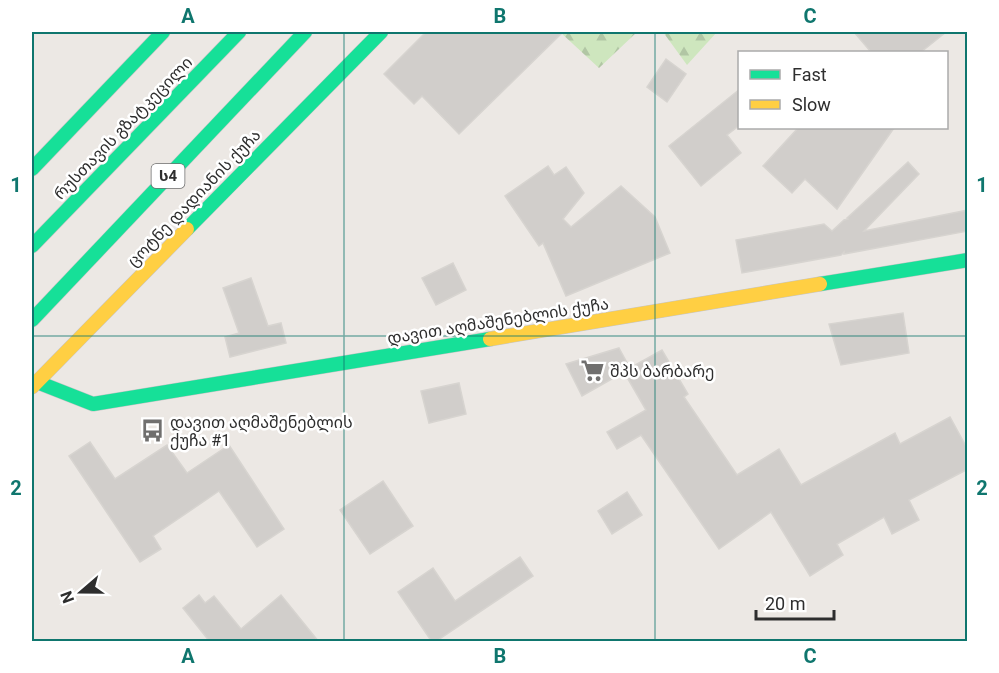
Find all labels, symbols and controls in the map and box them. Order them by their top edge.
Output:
text: A [181,4,195,28]
text: B [494,4,506,28]
text: C [803,4,817,28]
legend [738,51,948,129]
street label: რუსთავის გზატკეცილი [50,53,197,204]
text: Fast [792,64,827,85]
text: Slow [792,94,831,115]
street label: ცოტნე დადიანის ქუჩა [123,125,265,271]
road number: ს4 [152,164,184,188]
text: 1 [10,173,22,197]
text: 1 [976,173,988,197]
street label: დავით აღმაშენებლის ქუჩა [386,294,610,349]
supermarket icon: შპს ბარბარე [579,358,605,384]
place label: შპს ბარბარე [610,362,714,381]
place label: დავით აღმაშენებლის ქუჩა #1 [170,413,353,450]
bus stop icon: დავით აღმაშენებლის ქუჩა #1 [139,418,165,444]
text: 2 [10,476,22,500]
text: 2 [976,476,988,500]
north arrow [51,562,111,622]
scale bar [756,583,834,621]
text: N [57,588,78,606]
text: 20 m [765,593,805,614]
text: A [181,644,195,668]
text: B [494,644,506,668]
text: C [803,644,817,668]

